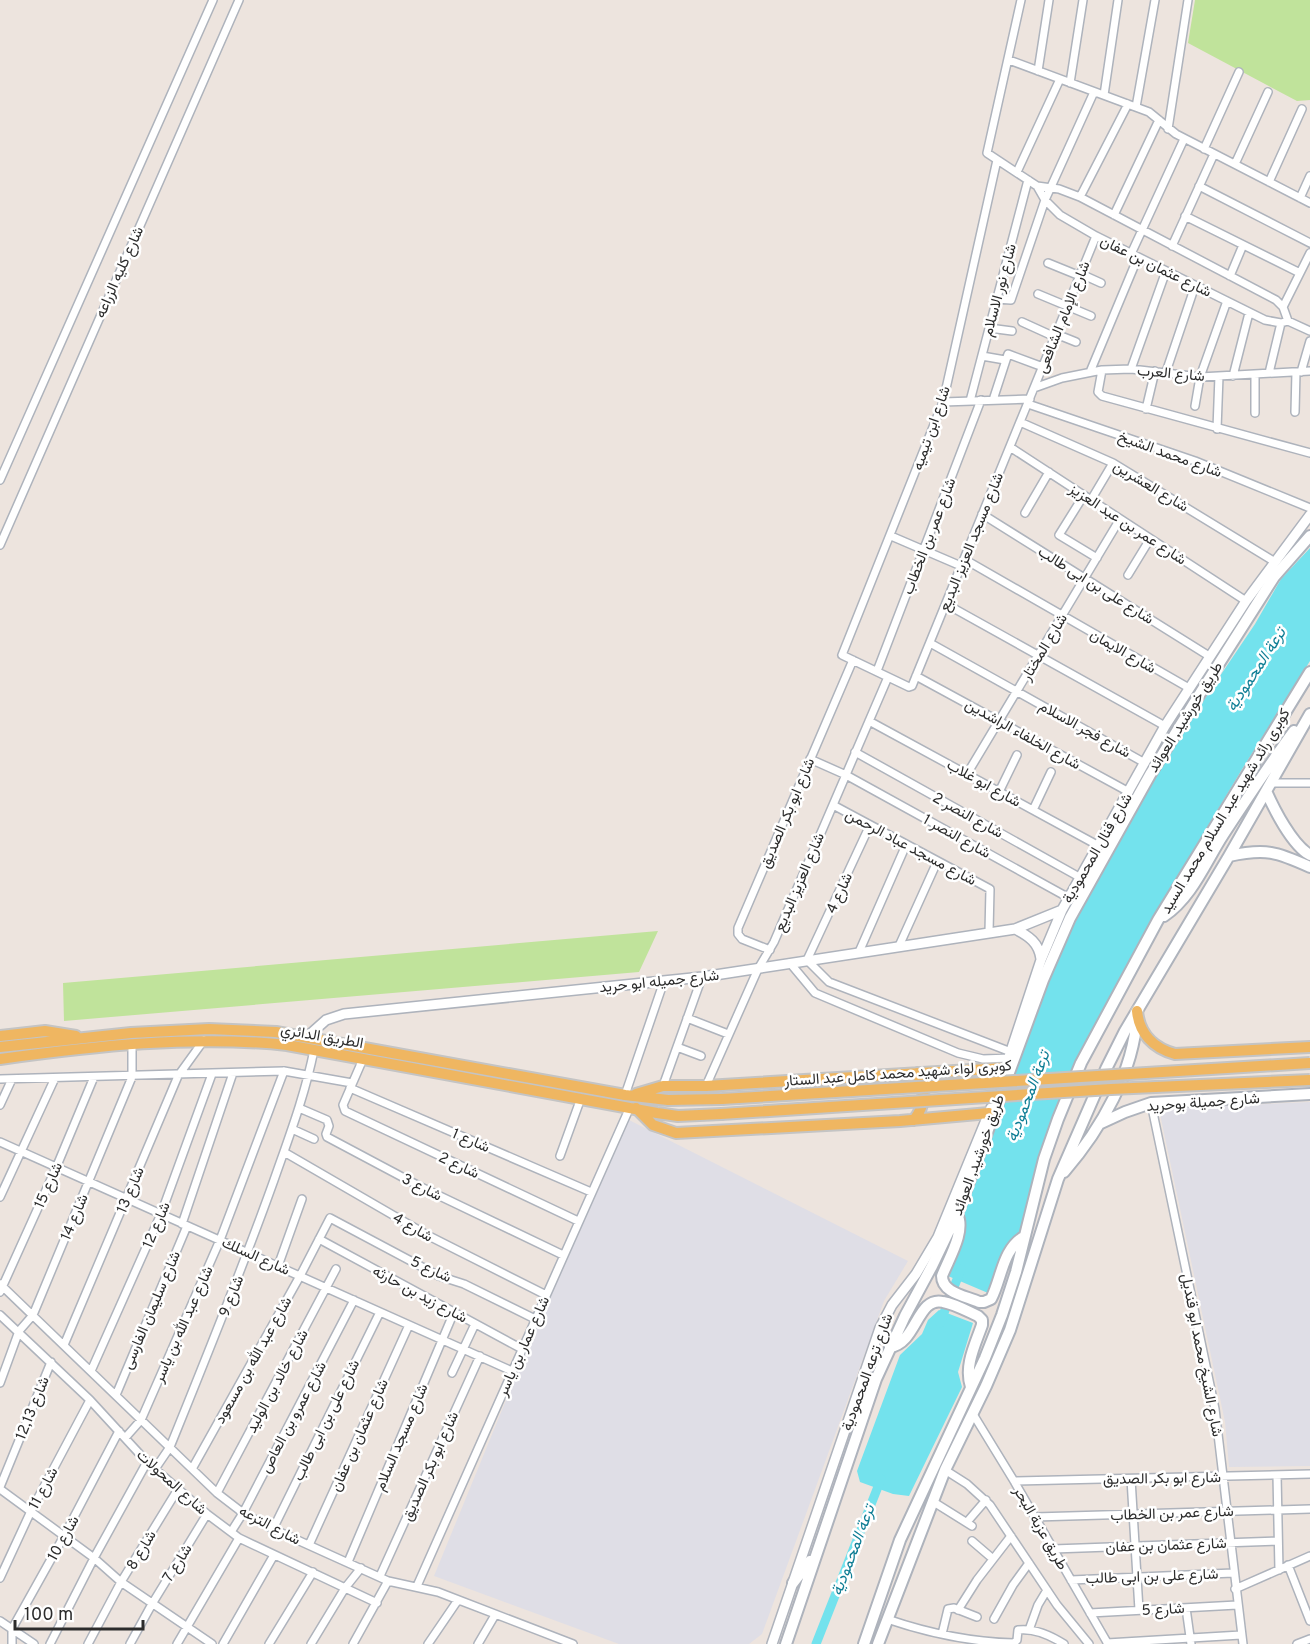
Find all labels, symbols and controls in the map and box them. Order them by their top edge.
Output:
street label: شارع كليه الزراعه [92,224,149,321]
street label: شارع عثمان بن عفان [1097,232,1214,303]
street label: شارع نور الاسلام [979,242,1022,339]
street label: شارع الإمام الشافعى [1033,258,1096,377]
street label: شارع العرب [1136,362,1206,387]
street label: شارع ابن تيميه [909,384,956,473]
street label: شارع محمد الشيخ [1115,428,1224,483]
street label: شارع العشرين [1109,457,1191,517]
street label: شارع مسجد العزيز البديع [936,470,1009,615]
street label: شارع عمر بن الخطاب [899,475,961,598]
street label: شارع عمر بن عبد العزيز [1064,480,1189,570]
street label: شارع على بن ابى طالب [1034,543,1157,630]
street label: شارع المختار [1017,611,1073,686]
water label: ترعة المحمودية [1222,623,1292,716]
street label: شارع الايمان [1086,626,1159,679]
street label: طريق خورشيد, العوائد [1144,659,1228,777]
street label: شارع الخلفاء الراشدين [961,696,1084,775]
street label: شارع فجر الاسلام [1035,697,1134,763]
street label: كوبرى رائد شهيد عبد السلام محمد السيد [1157,705,1295,918]
street label: شارع ابو بكر الصديق [757,755,820,872]
street label: شارع ابو غلاب [943,756,1024,813]
street label: شارع النصر 2 [929,789,1006,844]
street label: شارع قنال المحمودية [1059,790,1138,907]
street label: شارع مسجد عباد الرحمن [842,806,979,891]
street label: شارع النصر 1 [919,811,994,864]
street label: شارع العزيز البديع [771,830,830,935]
street label: شارع 4 [823,870,858,917]
street label: شارع جميله ابو حريد [598,967,720,998]
street label: الطريق الدائري [279,1021,365,1056]
water label: ترعة المحمودية [1002,1046,1056,1145]
street label: كوبرى لواء شهيد محمد كامل عبد الستار [783,1057,1013,1092]
street label: شارع جميلة بوحريد [1146,1090,1261,1117]
street label: طريق خورشيد, العوائد [949,1092,1010,1219]
street label: شارع 1 [449,1125,492,1158]
street label: شارع 2 [435,1149,482,1184]
street label: شارع 15 [31,1159,68,1212]
street label: شارع 13 [113,1164,150,1217]
street label: شارع 3 [398,1170,445,1207]
street label: شارع 14 [57,1191,94,1244]
street label: شارع 12 [139,1199,176,1252]
street label: شارع 4 [389,1209,436,1247]
street label: شارع السلك [218,1234,293,1281]
street label: شارع سليمان الفارسى [119,1248,186,1373]
street label: شارع 5 [407,1253,454,1288]
street label: شارع زيد بن حارثه [369,1262,470,1328]
street label: شارع عبد الله بن ياسر [149,1263,219,1387]
street label: شارع الشيخ محمد ابو قنديل [1175,1272,1226,1439]
street label: شارع 9 [216,1273,249,1320]
street label: شارع عبد الله بن مسعود [211,1293,297,1428]
street label: شارع عمار بن ياسر [493,1293,555,1401]
street label: شارع ترعه المحمودية [838,1311,899,1434]
street label: شارع خالد بن الوليد [243,1327,314,1437]
street label: شارع على بن ابى طالب [290,1357,365,1485]
street label: شارع عمرو بن العاص [257,1358,332,1477]
street label: شارع 12,13 [12,1374,55,1443]
street label: شارع عثمان بن عفان [327,1376,394,1495]
street label: شارع مسجد السلام [371,1381,434,1494]
street label: شارع ابو بكر الصديق [399,1409,464,1524]
street label: شارع المحولات [132,1446,210,1520]
street label: شارع 11 [25,1464,63,1513]
street label: شارع ابو بكر الصديق [1103,1469,1221,1490]
street label: طريق عزبة البحر [1008,1483,1071,1574]
water label: ترعة المحمودية [827,1500,881,1599]
street label: شارع الترعه [235,1502,304,1551]
street label: شارع عمر بن الخطاب [1110,1503,1234,1526]
street label: شارع 10 [44,1513,85,1565]
street label: شارع 8 [123,1527,162,1574]
street label: شارع عثمان بن عفان [1105,1535,1227,1558]
street label: شارع 7 [159,1541,197,1586]
street label: شارع على بن ابى طالب [1085,1566,1219,1589]
scale bar [15,1593,142,1631]
street label: شارع 5 [1141,1600,1185,1621]
text: 100 m [24,1604,73,1627]

